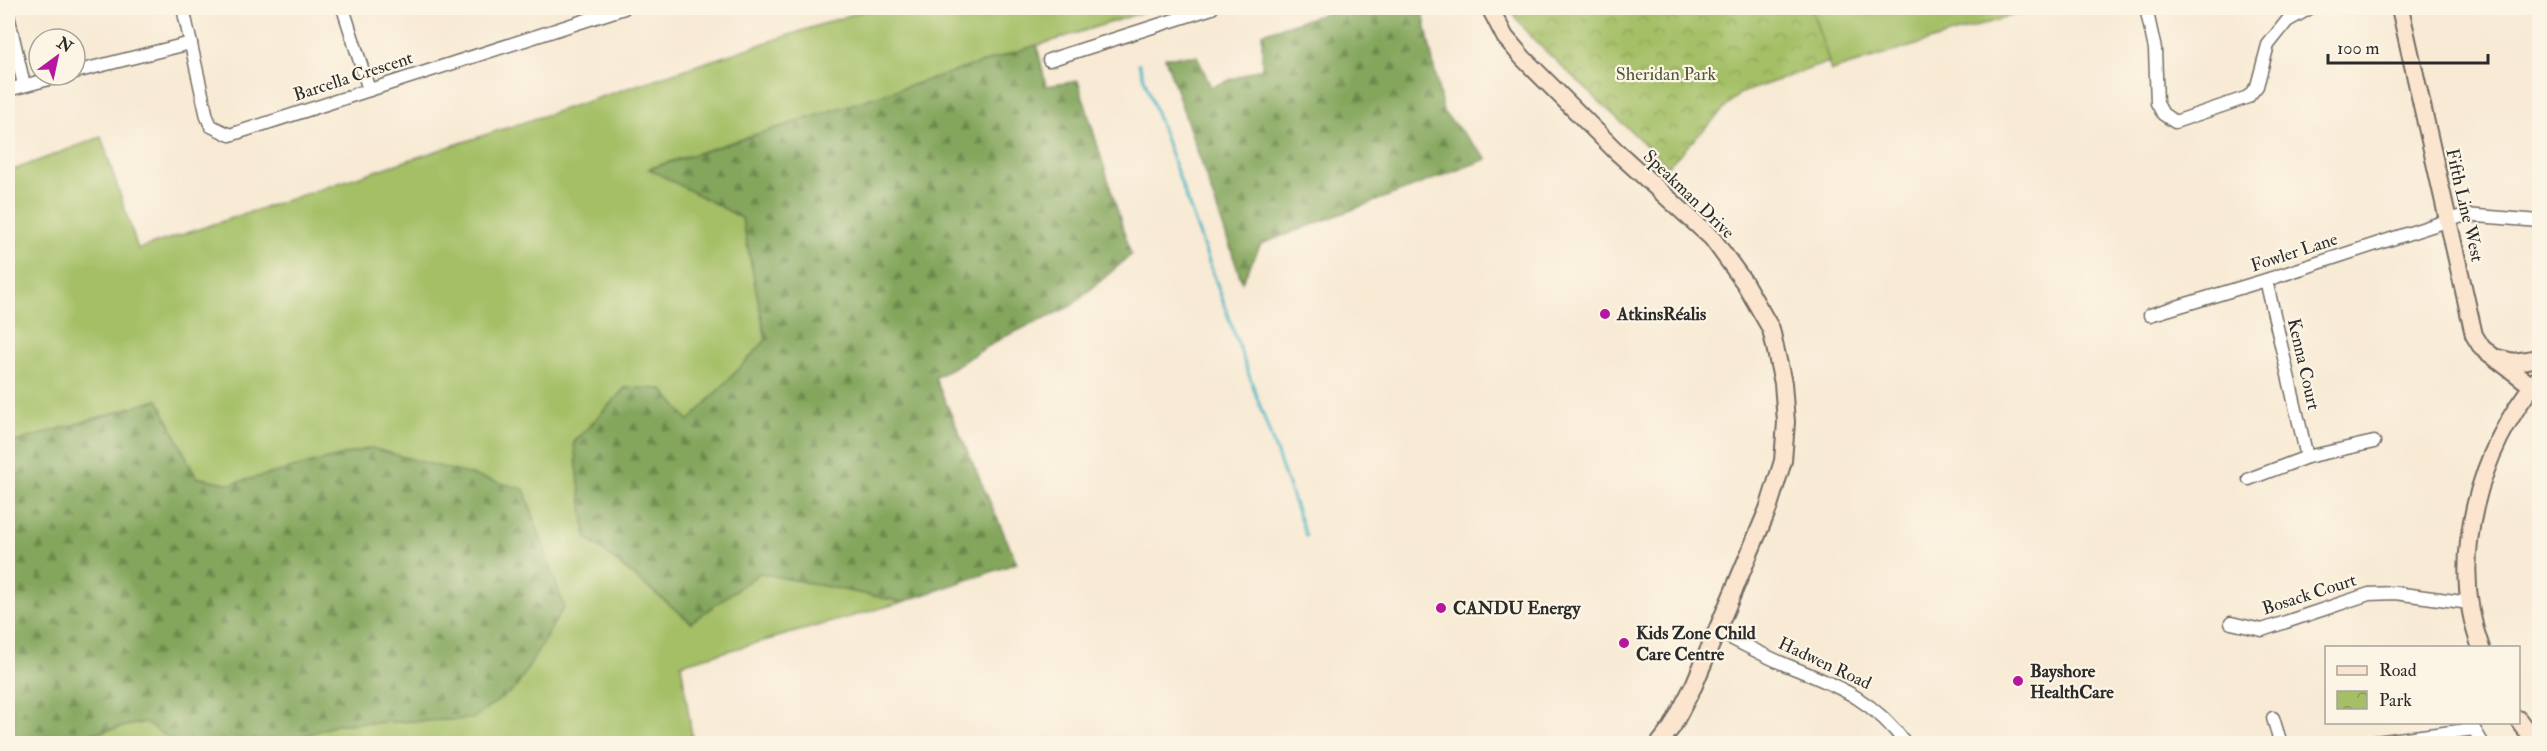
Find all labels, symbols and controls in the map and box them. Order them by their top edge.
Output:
north arrow [27,27,87,87]
scale bar [2328,27,2488,65]
text: N [52,32,77,58]
text: 100 m [2337,37,2380,60]
street label: Barcella Crescent [291,46,416,107]
park label: Sheridan Park [1616,63,1717,86]
street label: Speakman Drive [1638,145,1740,244]
street label: Fifth Line West [2440,146,2489,264]
street label: Fowler Lane [2248,227,2341,277]
place label: AtkinsRéalis [1616,303,1706,326]
marker: AtkinsRéalis [1598,307,1612,321]
street label: Kenna Court [2282,316,2325,412]
street label: Bosack Court [2259,568,2359,620]
place label: CANDU Energy [1453,597,1582,620]
marker: CANDU Energy [1434,601,1448,615]
place label: Kids Zone Child Care Centre [1636,622,1756,666]
street label: Hadwen Road [1775,632,1875,695]
marker: Kids Zone Child Care Centre [1617,636,1631,650]
legend [2325,646,2520,724]
text: Road [2379,659,2417,682]
place label: Bayshore HealthCare [2030,660,2114,704]
marker: Bayshore HealthCare [2011,674,2025,688]
text: Park [2379,689,2412,712]

